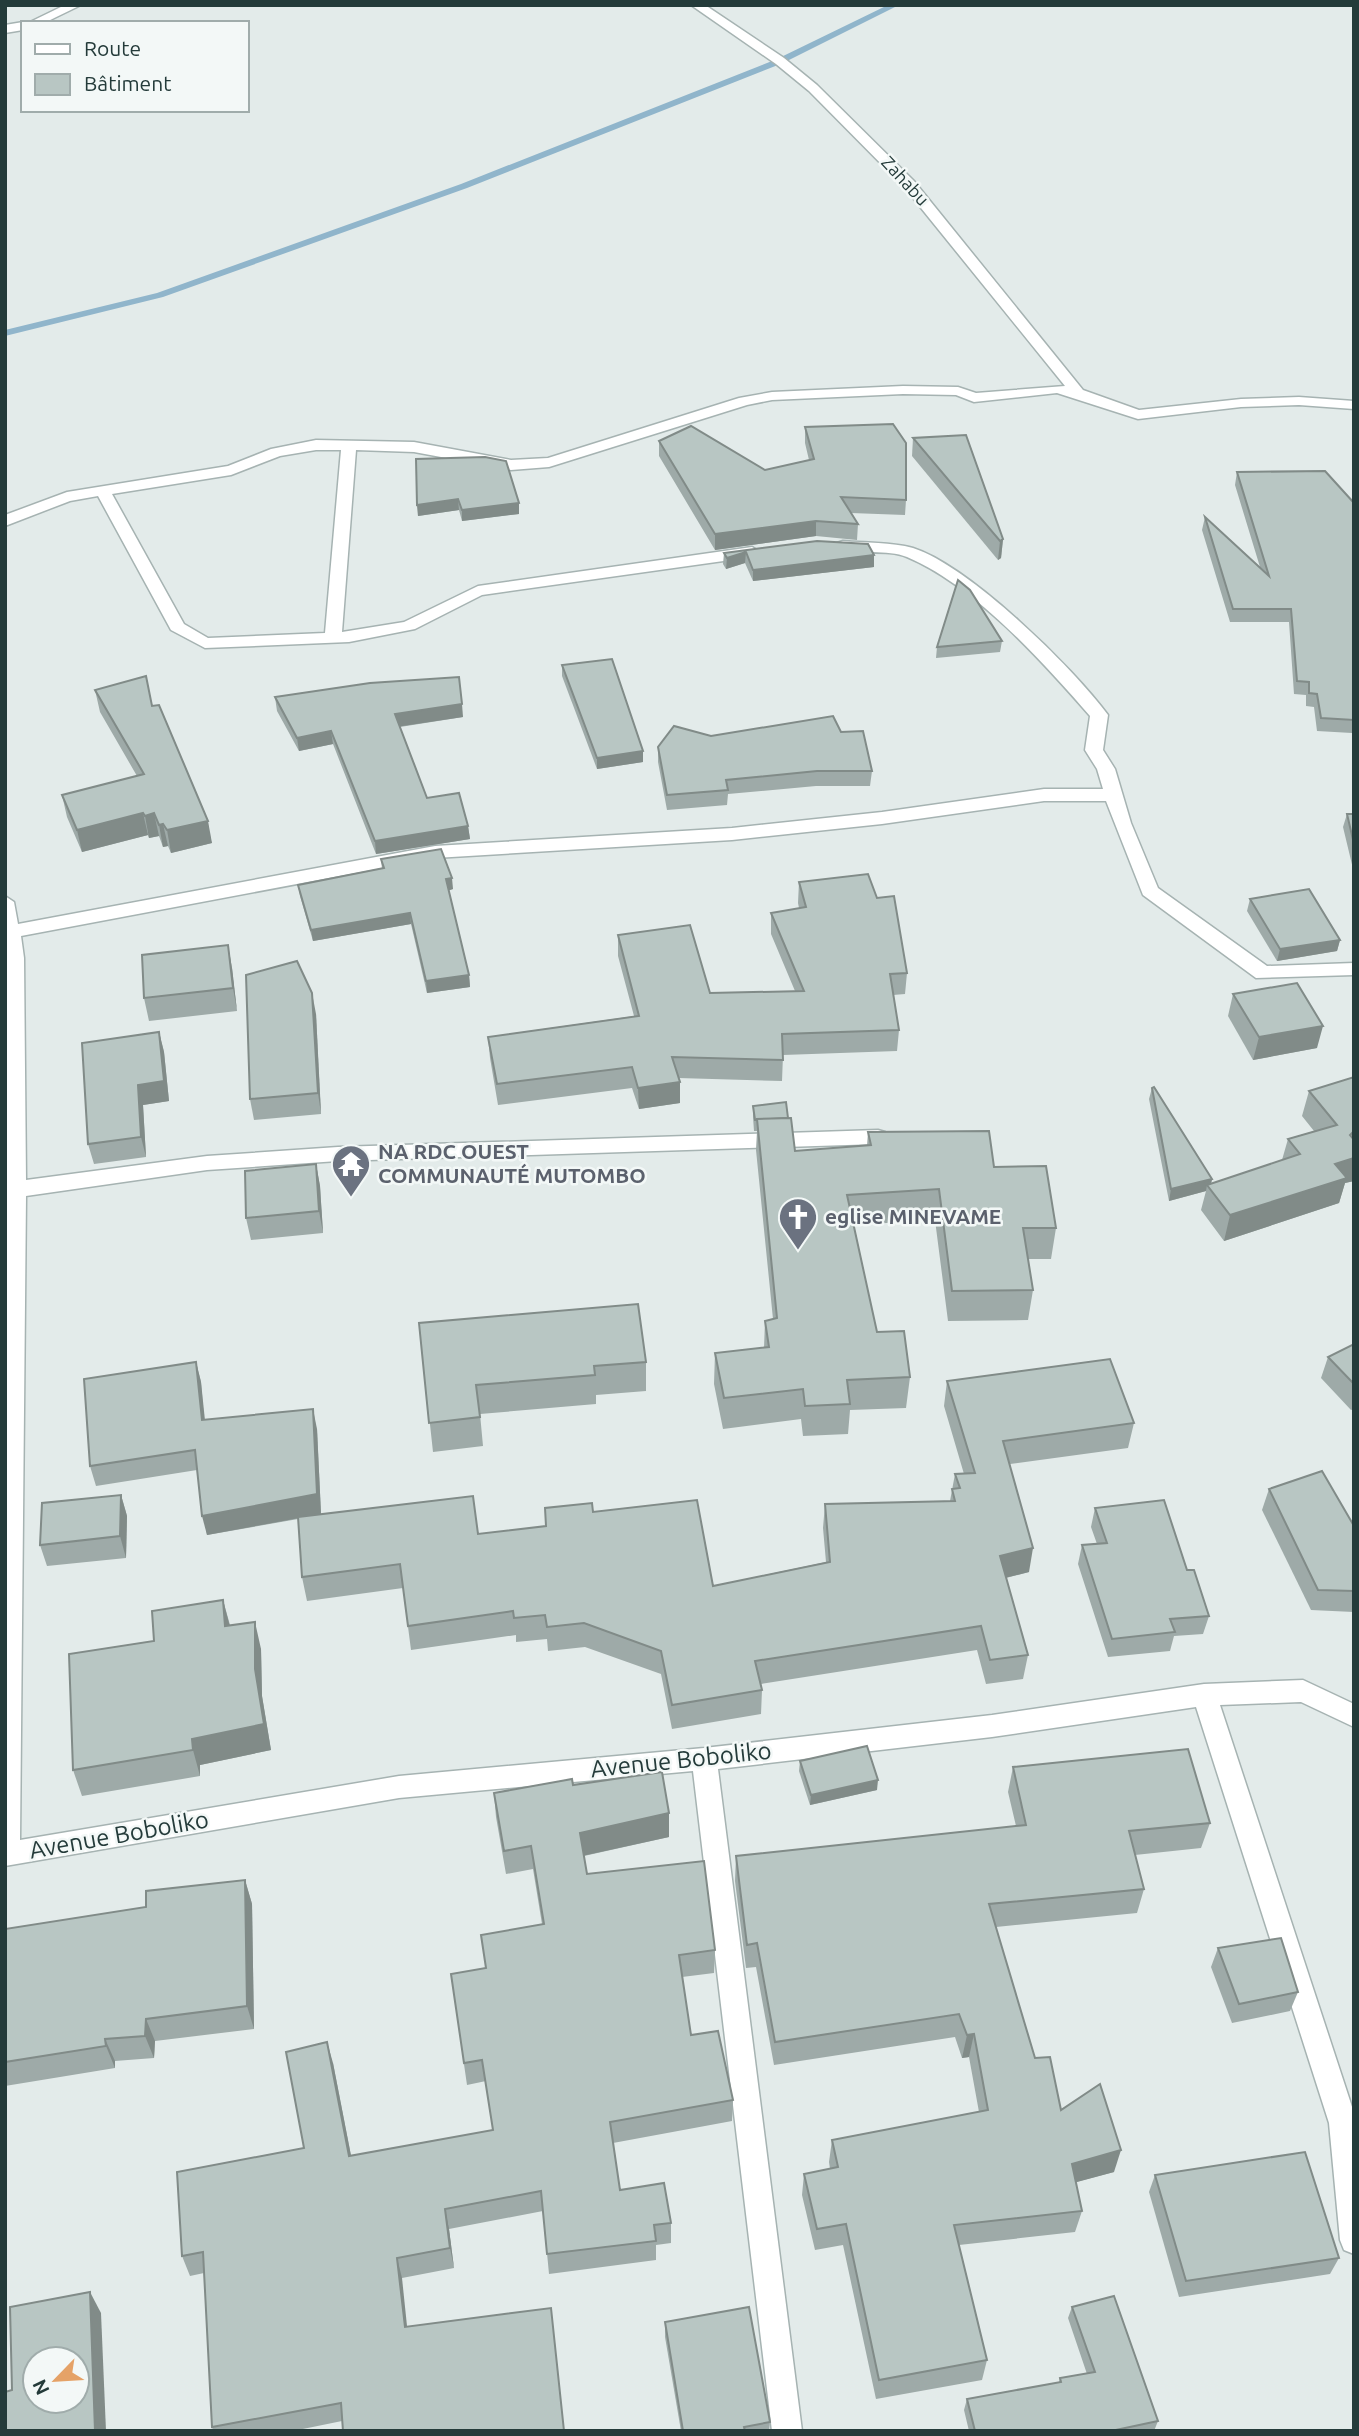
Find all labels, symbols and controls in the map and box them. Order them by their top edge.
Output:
legend [21,21,248,112]
text: Route [84,36,141,60]
text: Bâtiment [84,71,171,95]
street label: Zahabu [878,152,933,209]
place label: NA RDC OUEST COMMUNAUTÉ MUTOMBO [378,1139,646,1187]
temple icon: NA RDC OUEST COMMUNAUTÉ MUTOMBO [330,1143,372,1198]
church icon: eglise MINEVAME [777,1196,819,1251]
place label: eglise MINEVAME [825,1204,1001,1228]
street label: Avenue Boboliko [589,1737,773,1782]
street label: Avenue Boboliko [27,1805,211,1864]
north arrow [21,2345,91,2415]
text: N [28,2376,54,2398]

